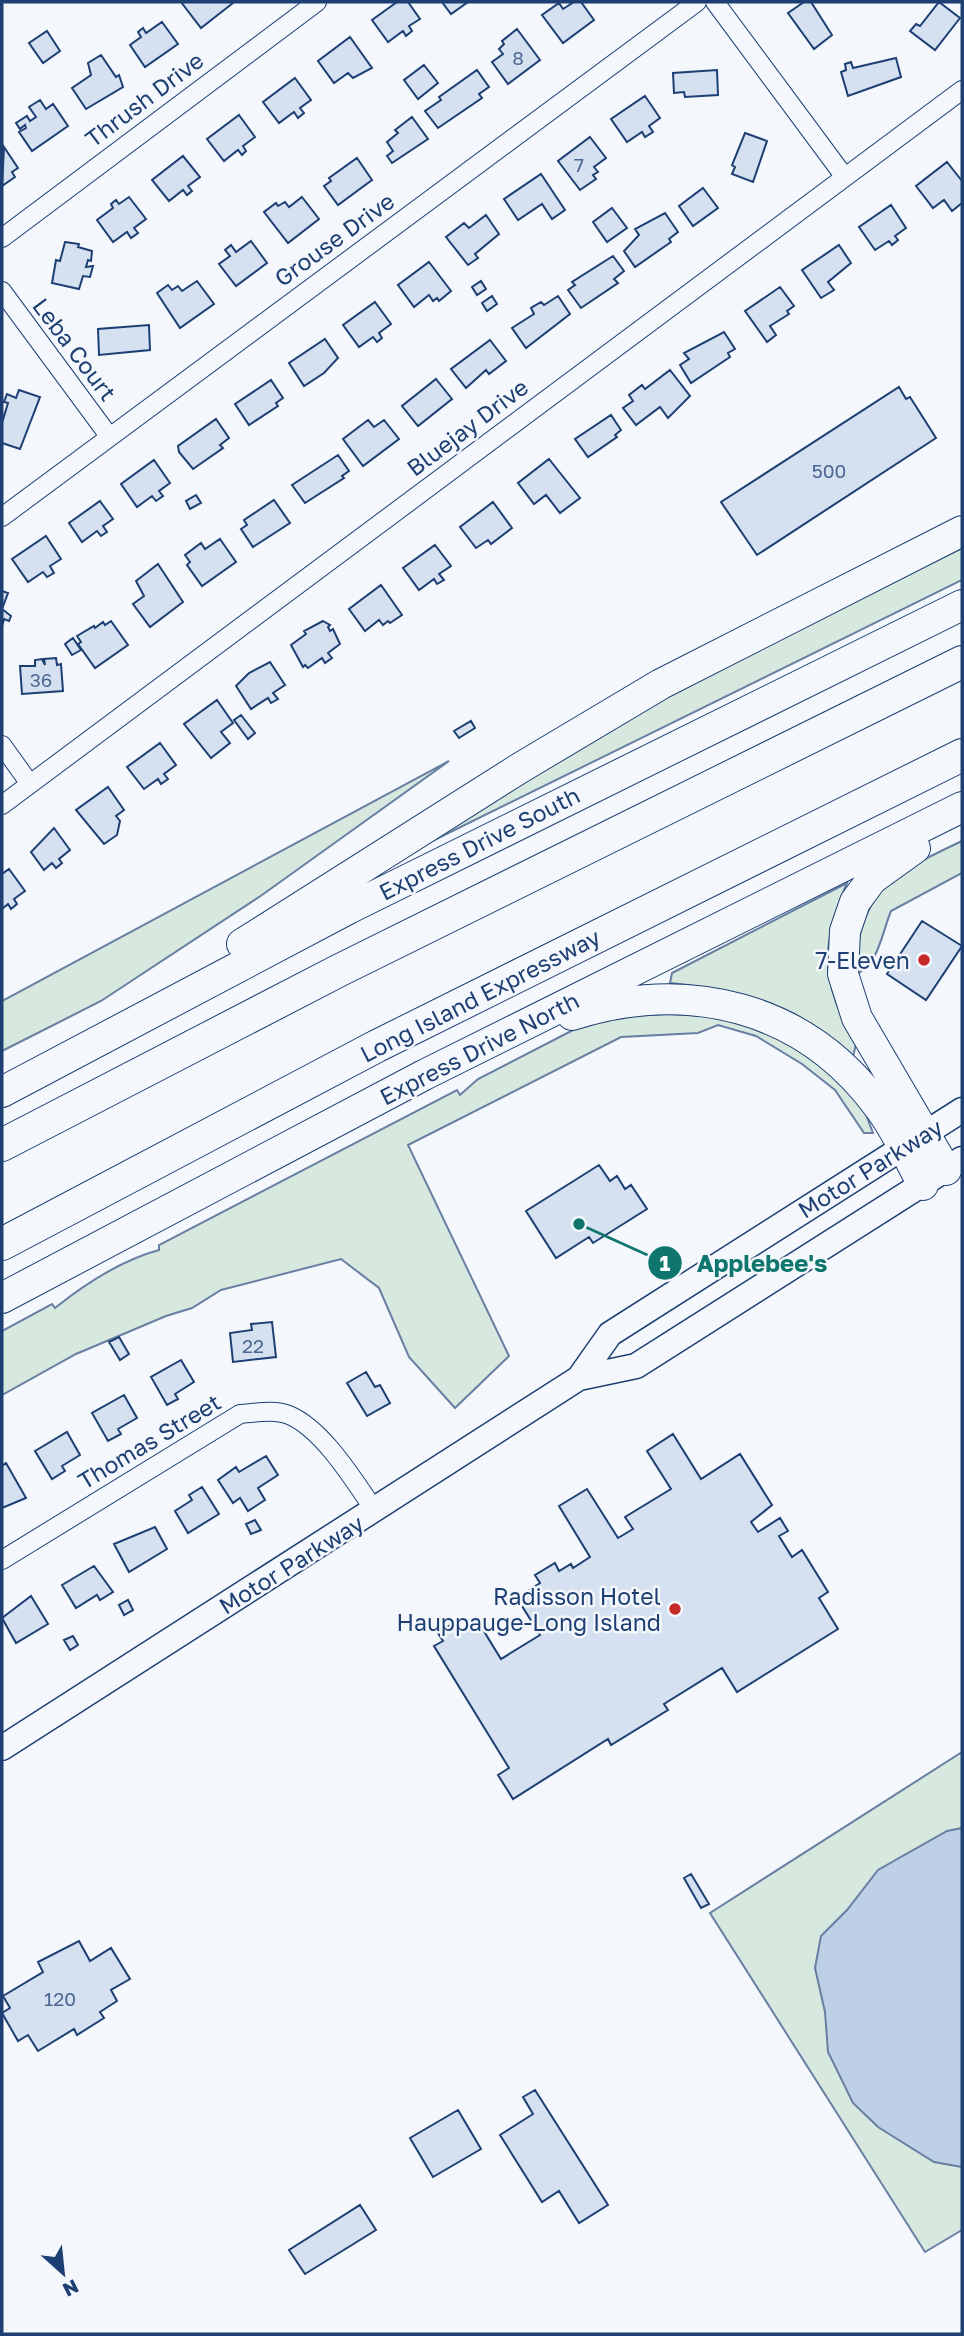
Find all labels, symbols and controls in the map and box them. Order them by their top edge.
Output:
street label: Thrush Drive [80,46,208,152]
house number: 8 [512,46,524,69]
house number: 7 [574,153,584,176]
street label: Grouse Drive [269,186,399,292]
street label: Leba Court [27,292,123,406]
street label: Bluejay Drive [401,372,533,482]
house number: 500 [812,459,846,482]
house number: 36 [30,668,52,691]
street label: Express Drive South [374,780,584,906]
street label: Long Island Expressway [355,922,605,1068]
place label: 7-Eleven [815,946,910,974]
marker: 7-Eleven [916,952,932,968]
street label: Express Drive North [375,986,583,1110]
street label: Motor Parkway [793,1112,947,1224]
callout: Applebee's [647,1241,841,1286]
text: Applebee's [697,1248,827,1277]
text: 1 [660,1250,671,1276]
house number: 22 [242,1334,264,1357]
street label: Thomas Street [73,1387,225,1495]
street label: Motor Parkway [214,1508,368,1620]
place label: Radisson Hotel Hauppauge-Long Island [396,1582,661,1636]
marker: Radisson Hotel Hauppauge-Long Island [667,1601,683,1617]
house number: 120 [44,1987,76,2010]
north arrow [28,2238,98,2308]
text: N [59,2275,83,2302]

